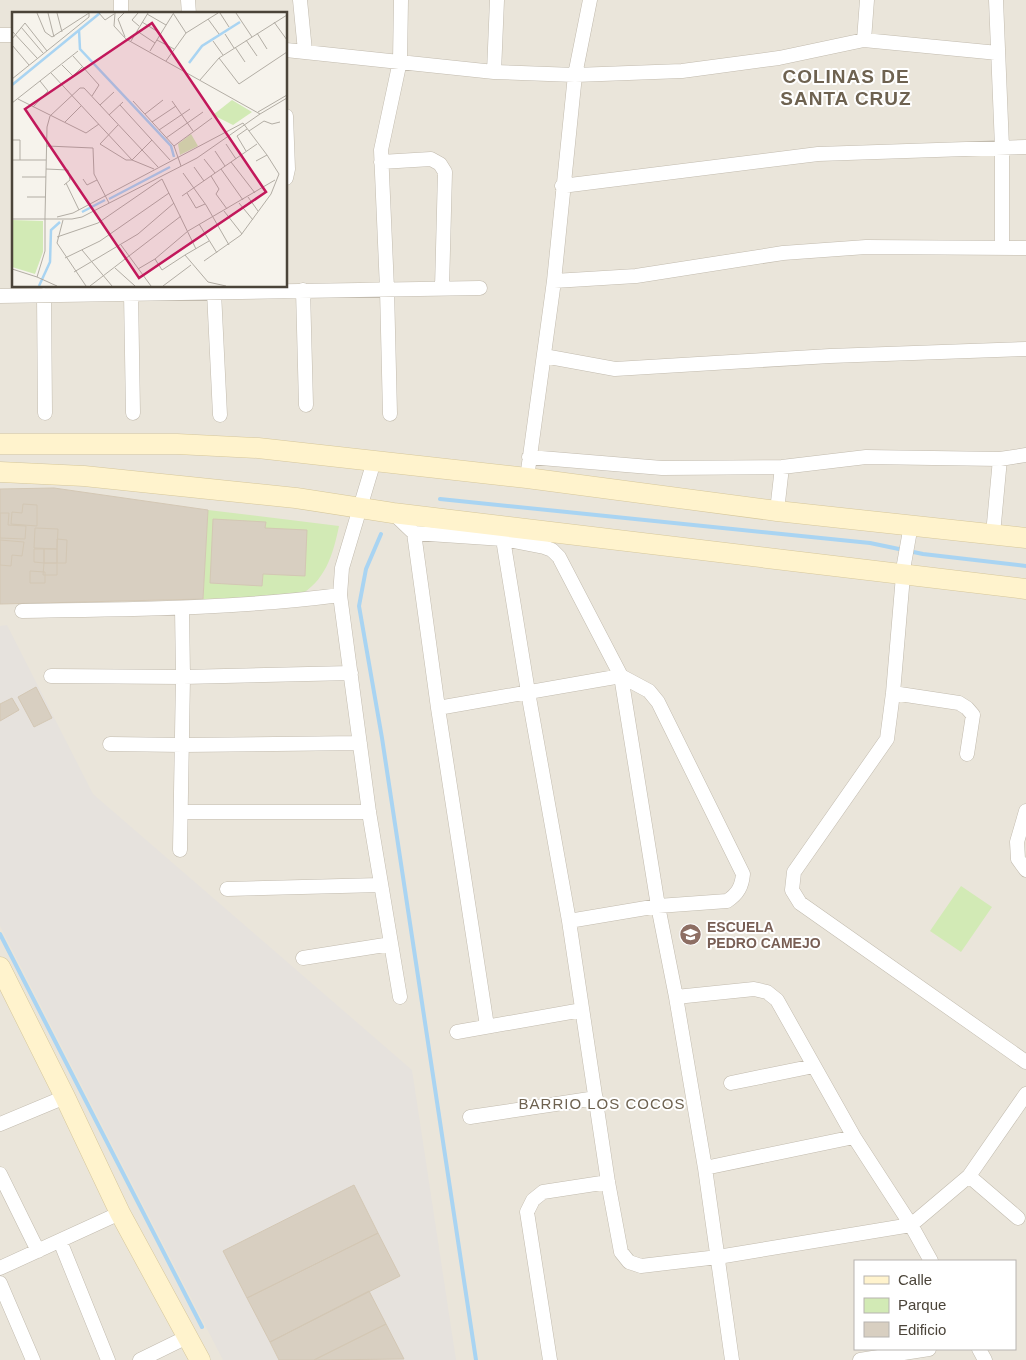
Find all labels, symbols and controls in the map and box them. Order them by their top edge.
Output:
inset map [12,12,288,288]
district label: COLINAS DE SANTA CRUZ [780,66,912,109]
place label: ESCUELA PEDRO CAMEJO [707,919,821,951]
school or university icon: ESCUELA PEDRO CAMEJO [679,923,703,947]
district label: BARRIO LOS COCOS [519,1095,685,1112]
legend [854,1260,1016,1350]
text: Calle [898,1271,932,1288]
text: Parque [898,1296,946,1313]
text: Edificio [898,1321,946,1338]

